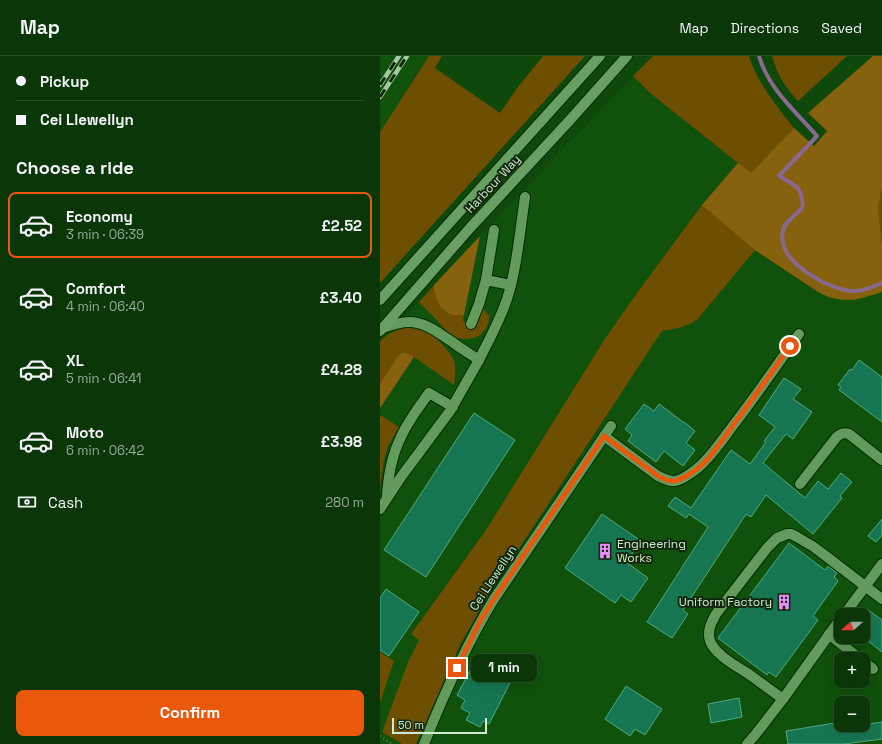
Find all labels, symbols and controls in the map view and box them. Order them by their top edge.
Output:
text: Map [20,15,60,40]
text: Map [679,19,709,37]
text: Directions [731,19,799,37]
text: Saved [821,19,862,37]
text: Pickup [40,72,89,91]
text: Cei Llewellyn [40,110,134,129]
street label: Harbour Way [462,152,524,216]
text: Choose a ride [16,156,134,179]
icon: car [18,207,54,243]
text: Economy [66,207,133,226]
text: £2.52 [321,216,362,235]
text: 3 min · 06:39 [66,226,144,243]
icon: car [18,279,54,315]
text: Comfort [66,279,126,298]
text: £3.40 [320,288,362,307]
text: 4 min · 06:40 [66,298,145,315]
route start [781,337,799,355]
icon: car [18,351,54,387]
text: XL [66,351,84,370]
text: £4.28 [321,360,362,379]
text: 5 min · 06:41 [66,370,141,387]
icon: car [18,423,54,459]
text: Moto [66,423,104,442]
text: £3.98 [321,432,362,451]
text: 6 min · 06:42 [66,442,144,459]
icon: cash [16,491,38,513]
text: Cash [48,493,83,512]
text: 280 m [325,494,364,511]
place label: Engineering Works [617,536,686,566]
street label: Cei Llewellyn [466,542,520,614]
building icon: Engineering Works [596,542,614,560]
building icon: Uniform Factory [775,593,793,611]
place label: Uniform Factory [679,594,772,610]
north arrow [834,608,870,644]
map controls [834,608,870,732]
button: + [834,652,870,688]
callout: 1 min [471,654,537,682]
route end [448,659,466,677]
text: 1 min [488,659,520,676]
button: Confirm [16,690,364,736]
button: − [834,696,870,732]
scale bar [392,716,487,735]
text: 50 m [398,718,424,732]

